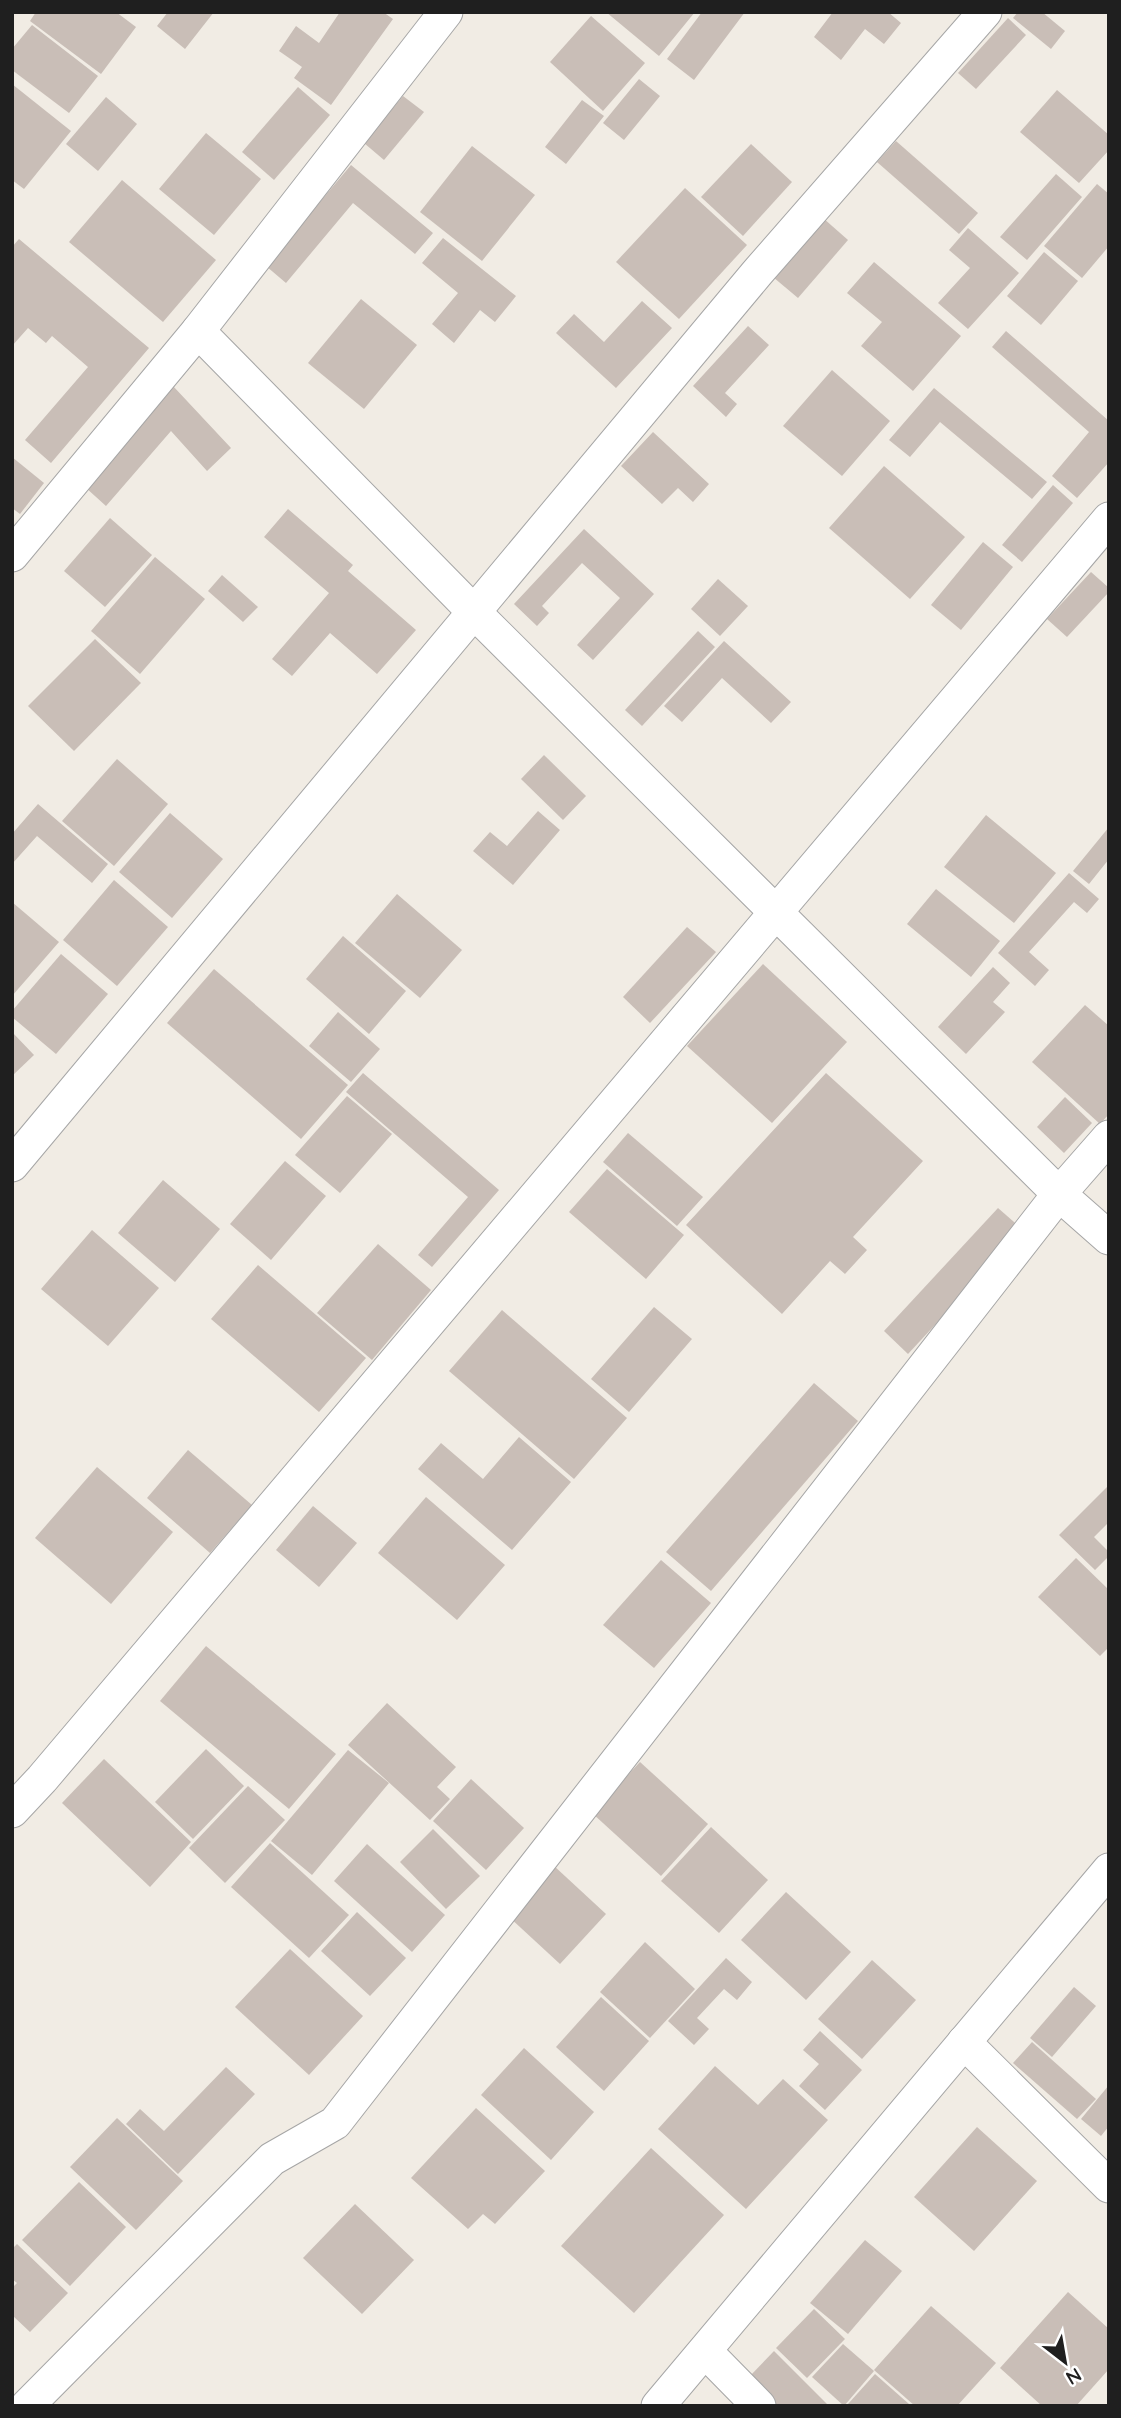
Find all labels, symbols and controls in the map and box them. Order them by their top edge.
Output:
north arrow [1030,2327,1100,2397]
text: N [1062,2363,1086,2390]

